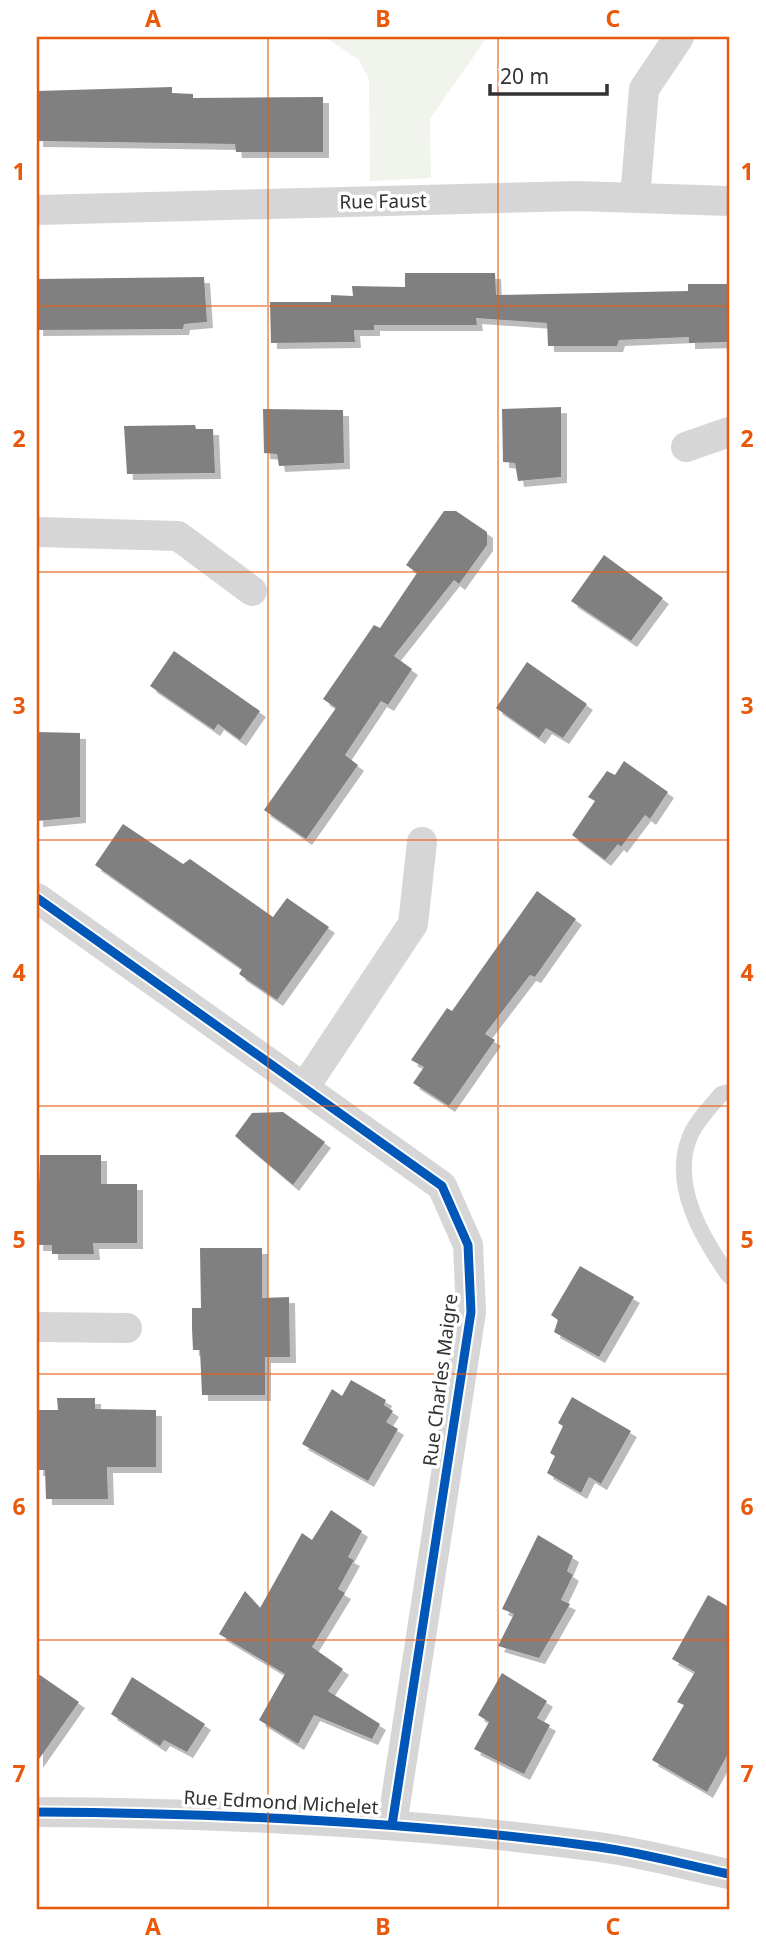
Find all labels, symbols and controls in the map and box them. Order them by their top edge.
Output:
text: A [145,2,161,34]
text: B [375,2,391,34]
text: C [606,2,621,34]
scale bar [490,52,607,96]
text: 20 m [500,62,549,90]
text: 1 [12,155,26,187]
text: 1 [740,155,754,187]
street label: Rue Faust [339,187,427,215]
text: 2 [12,422,26,454]
text: 2 [740,422,754,454]
text: 3 [12,689,26,721]
text: 3 [740,689,754,721]
text: 4 [12,956,26,988]
text: 4 [740,956,754,988]
text: 5 [12,1223,26,1255]
text: 5 [740,1223,754,1255]
street label: Rue Charles Maigre [417,1292,463,1468]
text: 6 [12,1490,26,1522]
text: 6 [740,1490,754,1522]
text: 7 [12,1757,26,1789]
text: 7 [740,1757,754,1789]
street label: Rue Edmond Michelet [183,1784,379,1820]
text: A [145,1910,161,1942]
text: B [375,1910,391,1942]
text: C [606,1910,621,1942]

